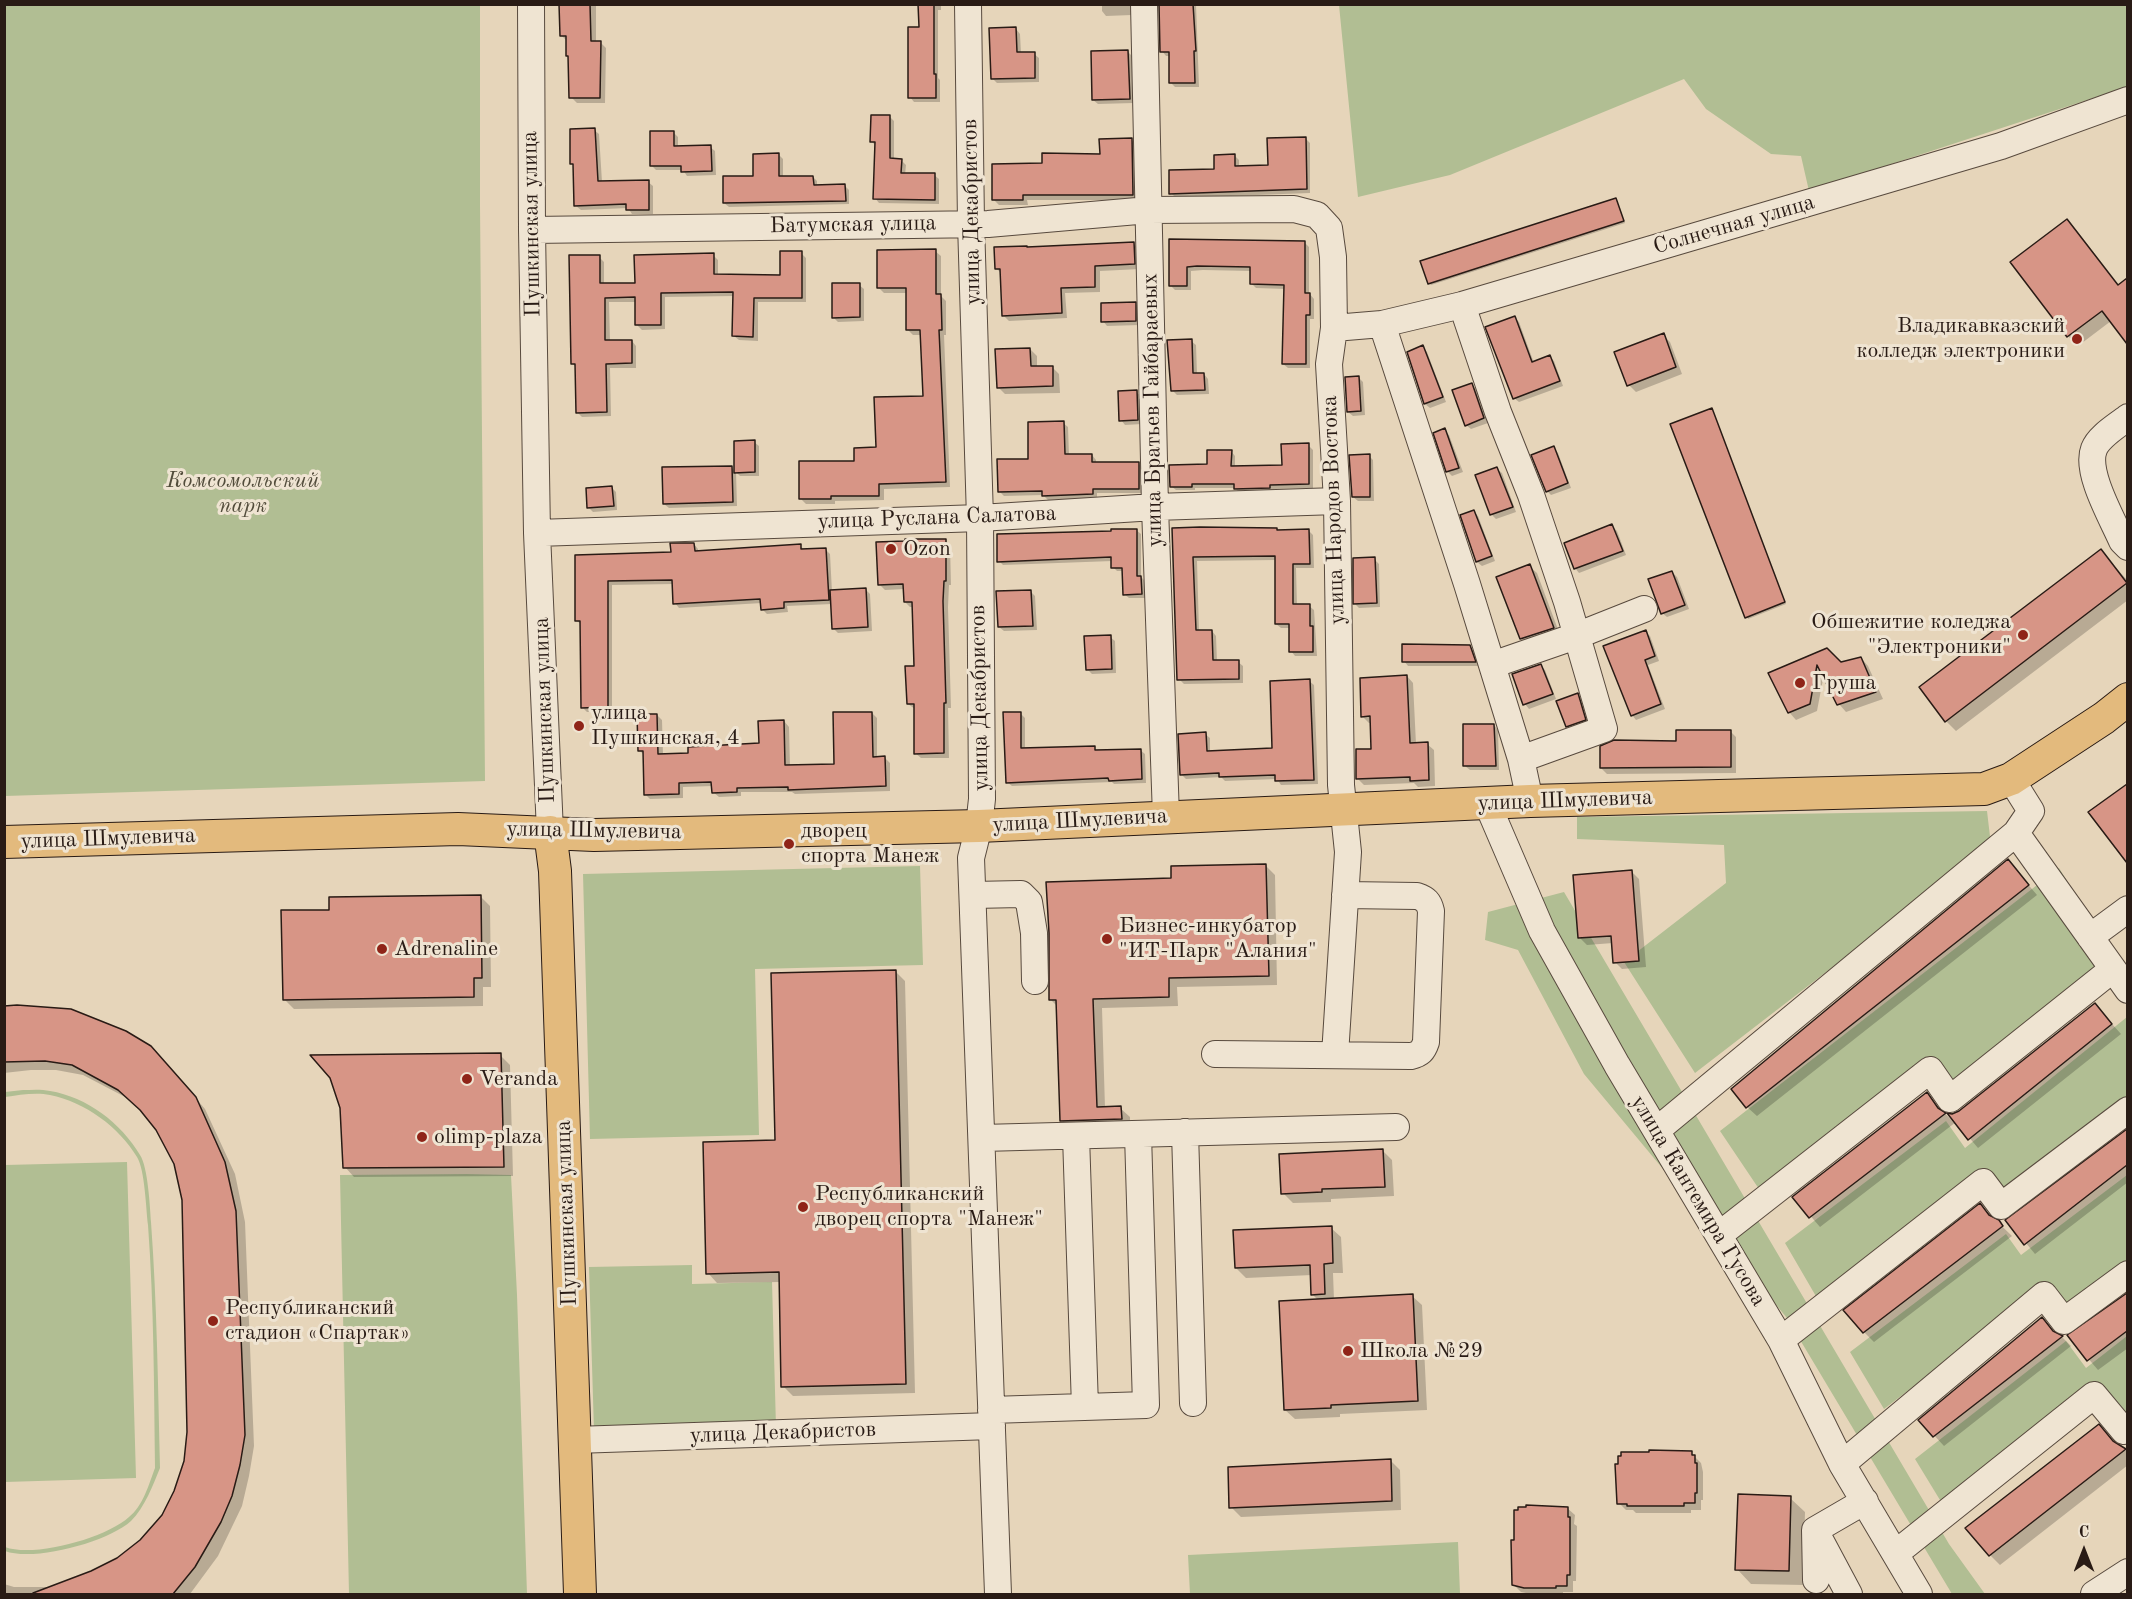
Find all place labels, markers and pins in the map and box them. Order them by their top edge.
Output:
place label: Владикавказский колледж электроники [1856,313,2065,364]
marker: Владикавказский колледж электроники [2070,332,2084,346]
place label: Ozon [903,536,951,562]
marker: Ozon [884,542,898,556]
place label: Обшежитие коледжа "Электроники" [1811,609,2011,660]
marker: Обшежитие коледжа "Электроники" [2016,628,2030,642]
place label: Груша [1812,670,1876,696]
marker: Груша [1793,676,1807,690]
place label: улица Пушкинская, 4 [591,700,740,752]
marker: улица Пушкинская, 4 [572,719,586,733]
place label: дворец спорта Манеж [801,818,940,870]
marker: дворец спорта Манеж [782,837,796,851]
place label: Бизнес-инкубатор "ИТ-Парк "Алания" [1119,913,1317,964]
marker: Бизнес-инкубатор "ИТ-Парк "Алания" [1100,932,1114,946]
place label: Adrenaline [394,936,498,962]
marker: Adrenaline [375,942,389,956]
place label: Veranda [479,1066,558,1092]
marker: Veranda [460,1072,474,1086]
place label: olimp-plaza [434,1124,543,1150]
marker: olimp-plaza [415,1130,429,1144]
place label: Республиканский дворец спорта "Манеж" [815,1181,1043,1232]
marker: Республиканский дворец спорта "Манеж" [796,1200,810,1214]
place label: Республиканский стадион «Спартак» [225,1295,410,1346]
marker: Республиканский стадион «Спартак» [206,1314,220,1328]
place label: Школа №29 [1360,1338,1483,1364]
marker: Школа №29 [1341,1344,1355,1358]

